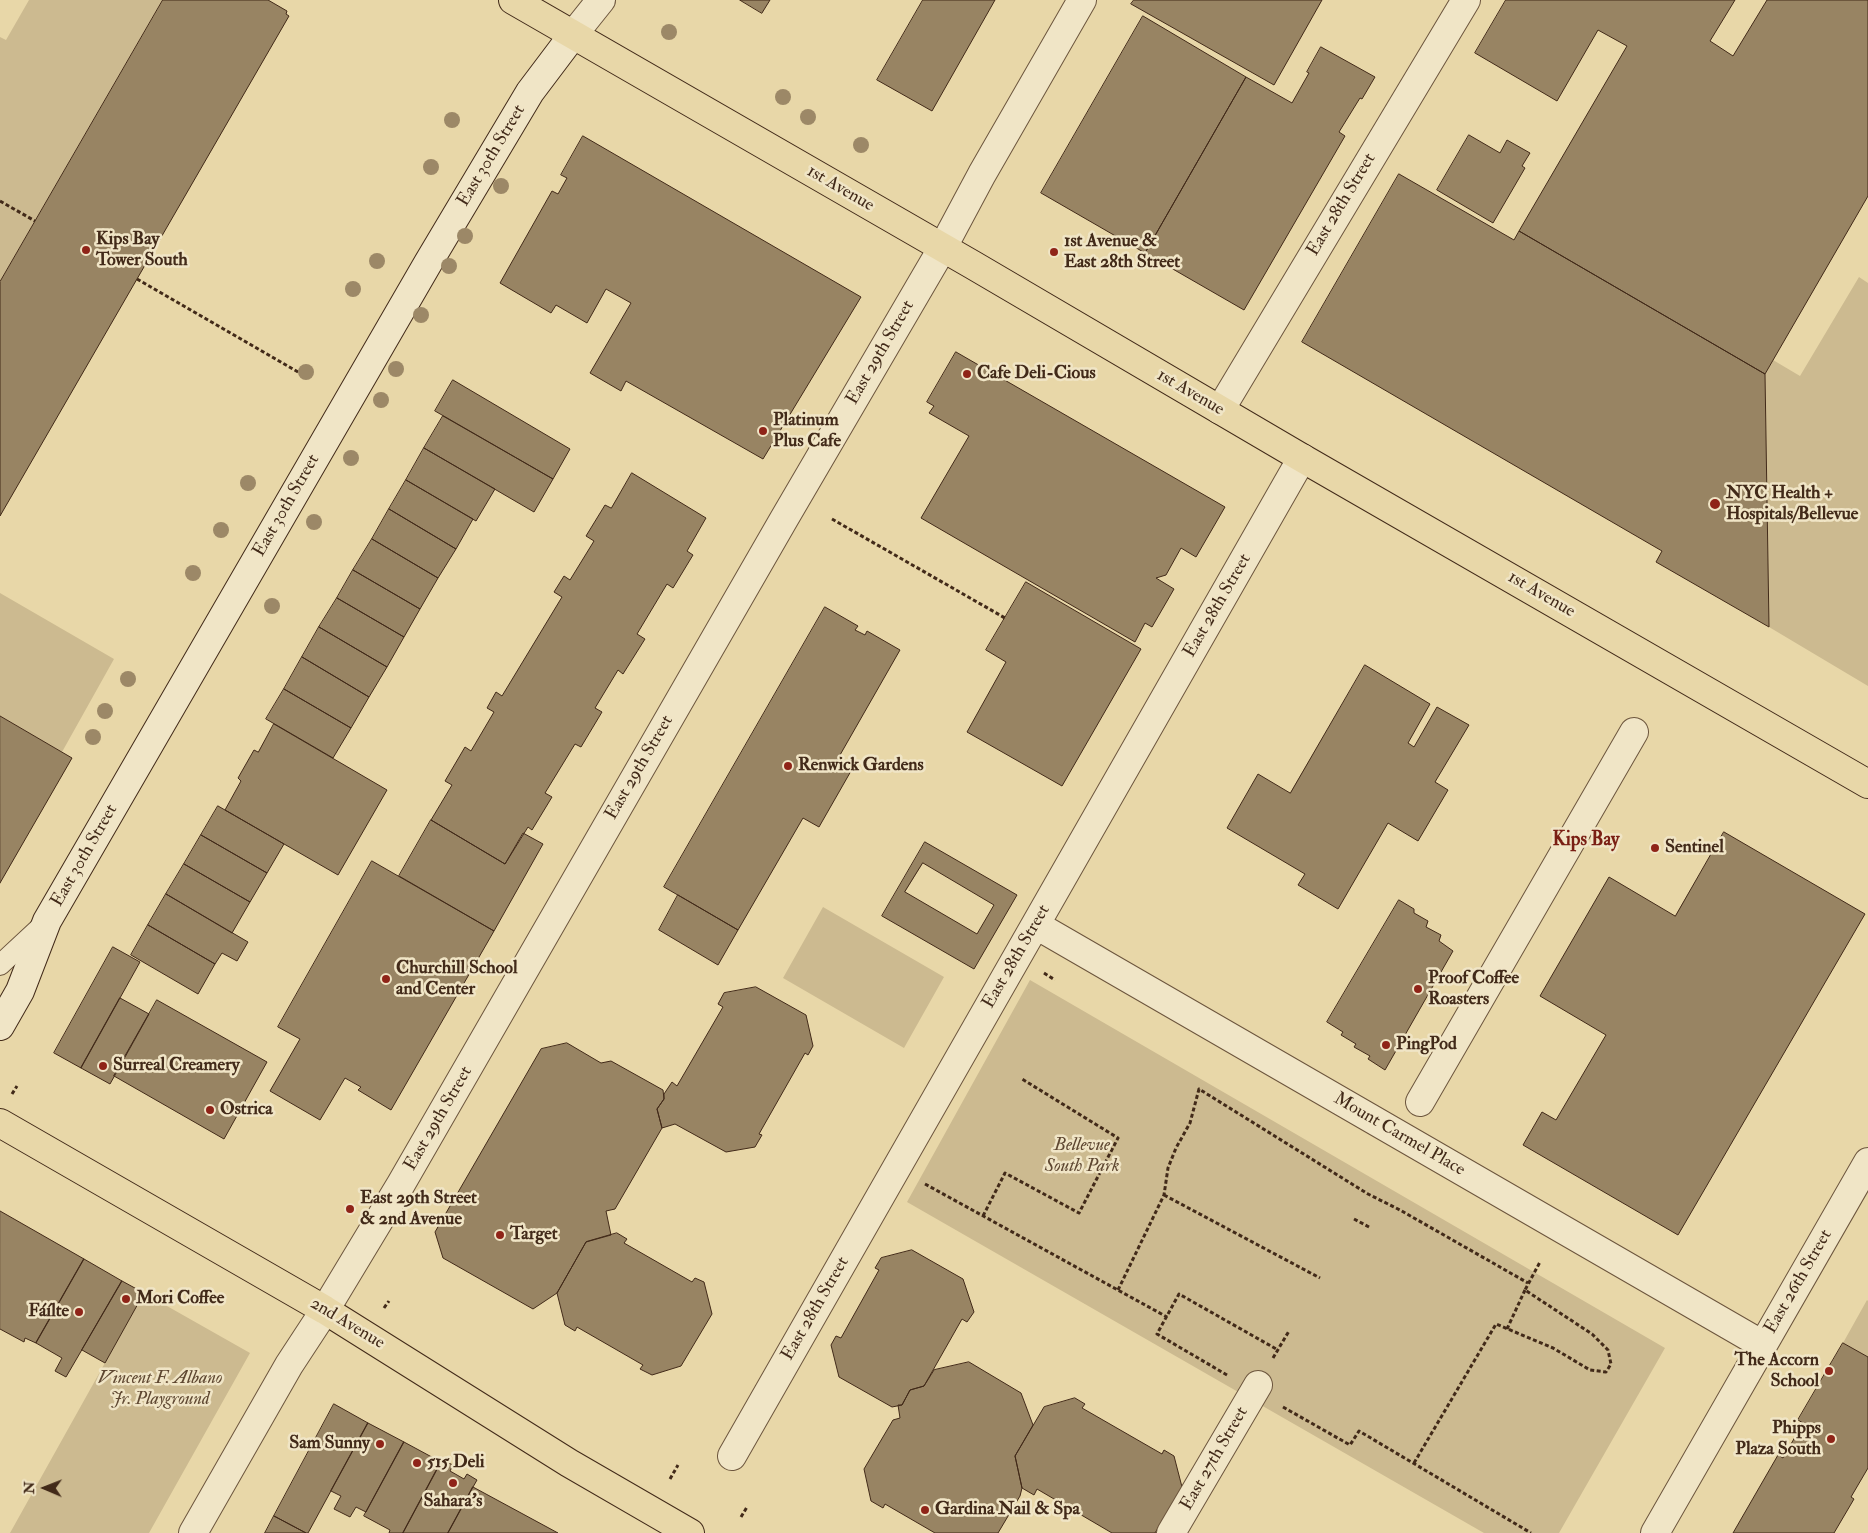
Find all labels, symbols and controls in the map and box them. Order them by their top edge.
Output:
street label: East 30th Street [453,101,531,211]
street label: East 28th Street [1303,150,1381,260]
street label: 1st Avenue [802,161,878,217]
place label: Kips Bay Tower South [96,229,188,272]
place label: 1st Avenue & East 28th Street [1064,231,1180,274]
marker: Kips Bay Tower South [80,244,92,256]
marker: 1st Avenue & East 28th Street [1048,246,1060,258]
street label: East 29th Street [842,297,920,409]
place label: Cafe Deli-Cious [977,363,1096,385]
street label: 1st Avenue [1152,365,1228,421]
marker: Cafe Deli-Cious [961,368,973,380]
place label: Platinum Plus Cafe [773,410,841,452]
marker: Platinum Plus Cafe [757,425,769,437]
street label: East 30th Street [249,451,325,561]
place label: NYC Health + Hospitals/Bellevue [1726,483,1858,526]
marker: NYC Health + Hospitals/Bellevue [1708,497,1722,511]
street label: East 28th Street [1180,550,1256,662]
street label: 1st Avenue [1503,567,1579,623]
street label: East 29th Street [601,712,679,824]
place label: Renwick Gardens [798,755,924,777]
marker: Renwick Gardens [782,760,794,772]
street label: East 30th Street [47,801,123,911]
district label: Kips Bay [1553,830,1619,852]
place label: Sentinel [1665,837,1724,859]
marker: Sentinel [1649,842,1661,854]
street label: East 28th Street [979,901,1055,1013]
place label: Churchill School and Center [396,958,518,1001]
place label: Proof Coffee Roasters [1428,968,1519,1011]
marker: Churchill School and Center [380,973,392,985]
marker: Proof Coffee Roasters [1412,983,1424,995]
place label: PingPod [1396,1034,1457,1056]
marker: PingPod [1380,1039,1392,1051]
place label: Surreal Creamery [113,1055,240,1077]
marker: Surreal Creamery [97,1060,109,1072]
street label: East 29th Street [400,1063,478,1175]
street label: Mount Carmel Place [1329,1089,1469,1181]
place label: Ostrica [220,1099,273,1121]
marker: Ostrica [204,1104,216,1116]
park label: Bellevue South Park [1045,1135,1119,1178]
place label: East 29th Street & 2nd Avenue [360,1188,477,1230]
marker: East 29th Street & 2nd Avenue [344,1203,356,1215]
place label: Target [510,1224,558,1246]
street label: East 26th Street [1760,1226,1838,1338]
marker: Target [494,1229,506,1241]
street label: East 28th Street [778,1253,854,1365]
place label: Mori Coffee [136,1288,224,1310]
marker: Mori Coffee [120,1293,132,1305]
street label: 2nd Avenue [306,1293,388,1355]
place label: Fáílte [28,1301,69,1323]
marker: Fáílte [73,1306,85,1318]
place label: The Accorn School [1734,1350,1819,1392]
marker: The Accorn School [1823,1365,1835,1377]
park label: Vincent F. Albano Jr. Playground [98,1368,222,1410]
street label: East 27th Street [1177,1403,1253,1515]
place label: Phipps Plaza South [1735,1418,1821,1460]
place label: Sam Sunny [289,1433,370,1455]
marker: Phipps Plaza South [1825,1433,1837,1445]
marker: Sam Sunny [374,1438,386,1450]
place label: 515 Deli [427,1452,485,1474]
marker: 515 Deli [411,1457,423,1469]
north arrow [20,1463,70,1513]
marker: Sahara's [447,1477,459,1489]
text: N [21,1481,38,1494]
place label: Sahara's [424,1491,482,1513]
place label: Gardina Nail & Spa [935,1499,1080,1521]
marker: Gardina Nail & Spa [919,1504,931,1516]

